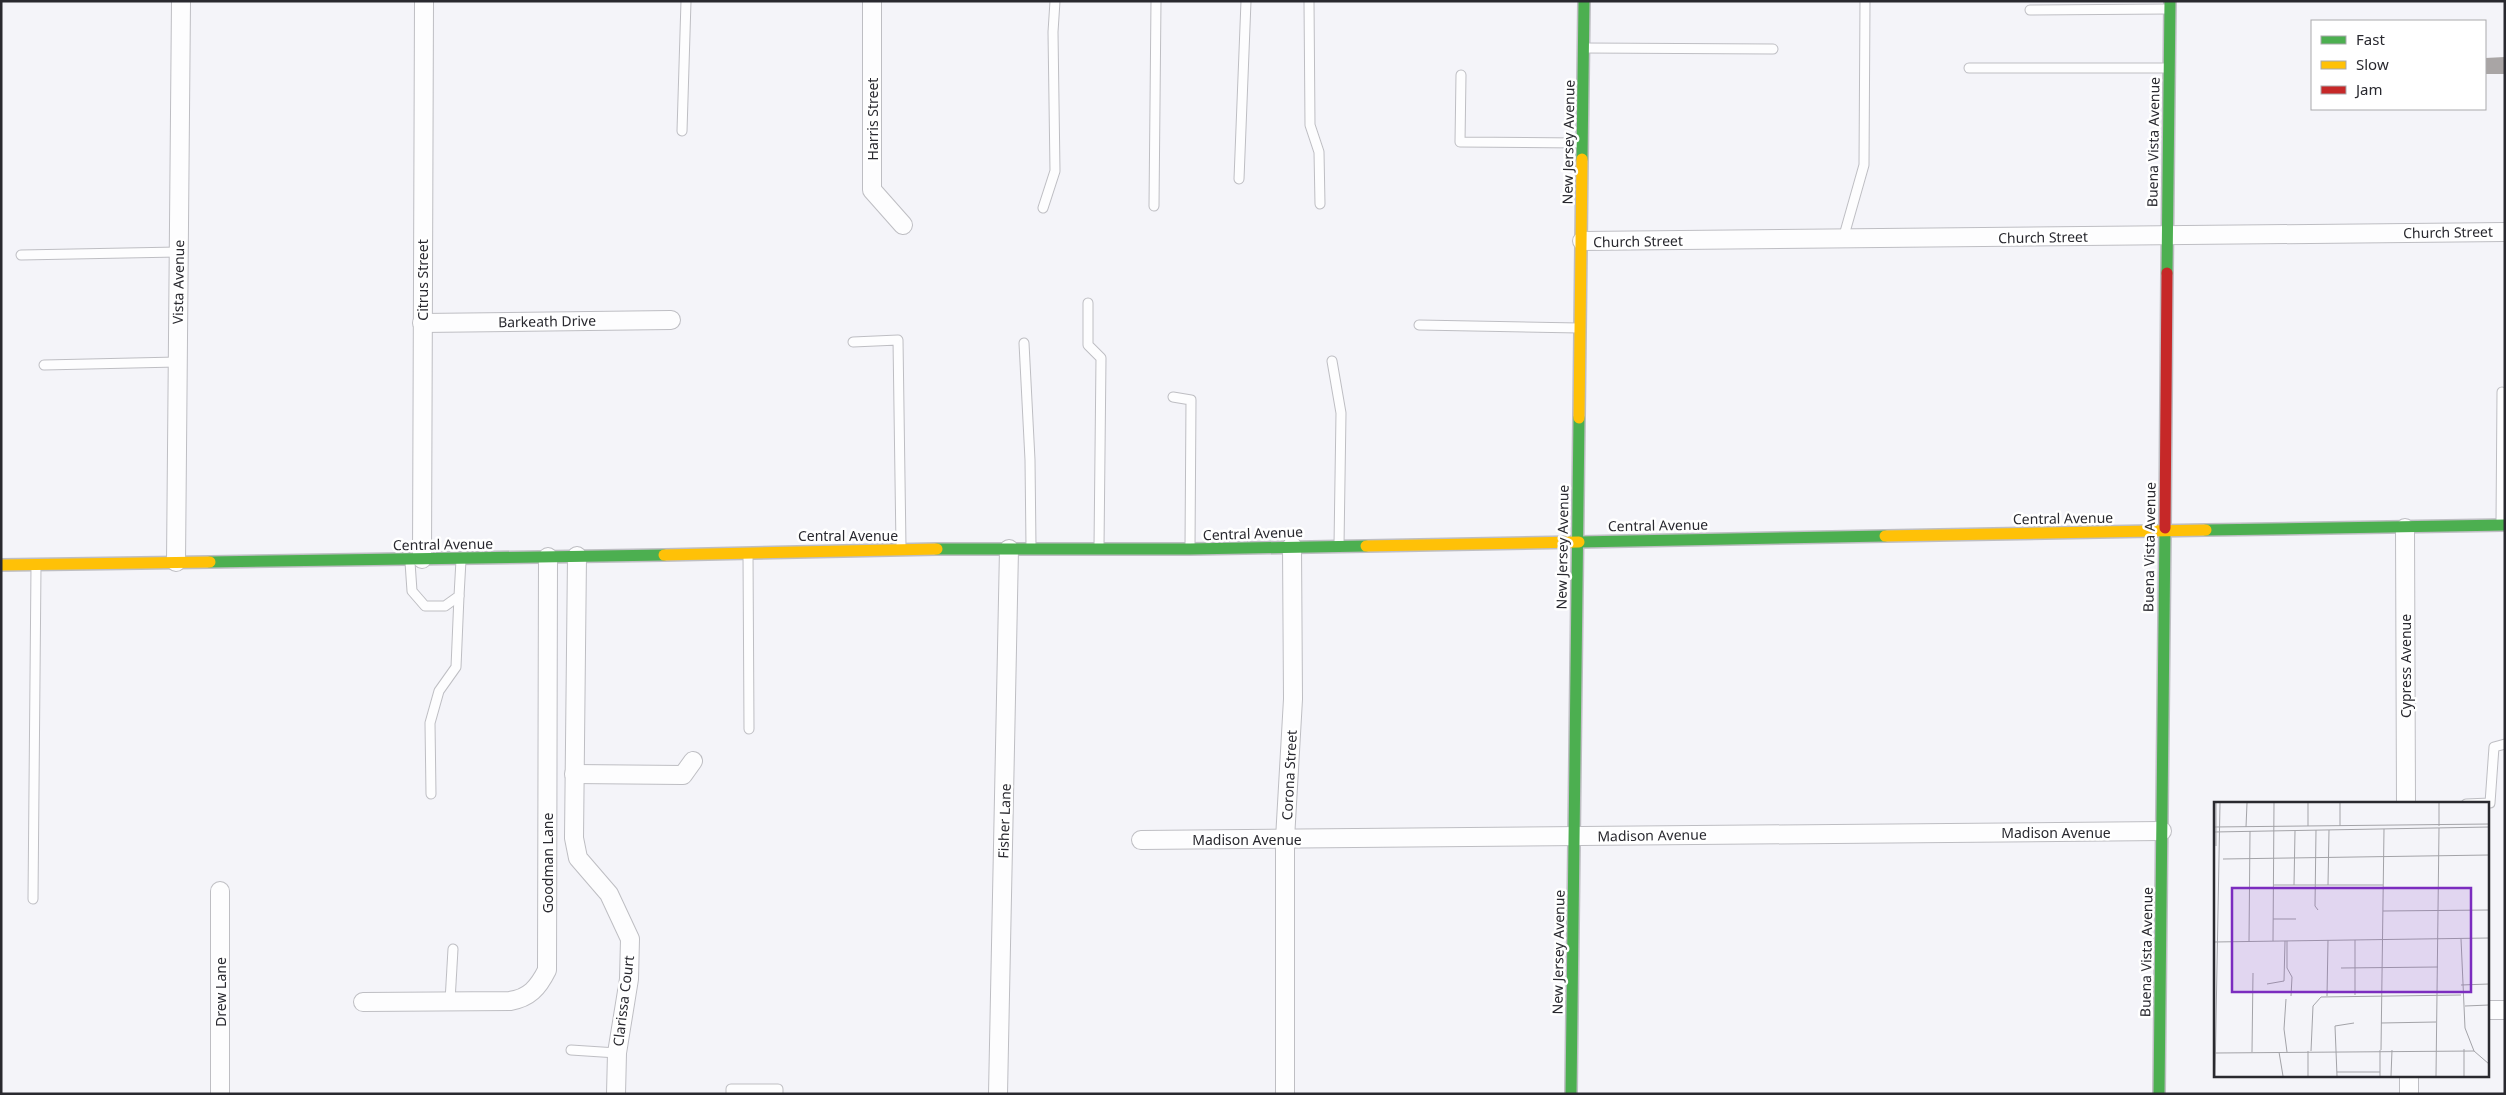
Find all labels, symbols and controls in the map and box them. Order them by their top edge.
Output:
legend [2311,20,2486,110]
text: Fast [2356,29,2385,49]
text: Slow [2356,54,2389,74]
street label: Buena Vista Avenue [2142,77,2164,207]
street label: Harris Street [863,78,882,160]
street label: New Jersey Avenue [1557,79,1579,204]
text: Jam [2354,79,2383,99]
street label: Church Street [2403,222,2493,242]
street label: Church Street [1998,227,2088,247]
street label: Church Street [1593,231,1683,251]
street label: Citrus Street [413,239,432,321]
street label: Vista Avenue [168,240,188,324]
street label: Barkeath Drive [498,311,596,331]
street label: Buena Vista Avenue [2138,482,2160,612]
street label: New Jersey Avenue [1551,484,1573,609]
street label: Central Avenue [2013,508,2113,528]
street label: Central Avenue [1608,515,1708,535]
street label: Central Avenue [1203,522,1304,544]
street label: Central Avenue [798,526,898,545]
street label: Central Avenue [393,534,493,554]
street label: Cypress Avenue [2396,614,2415,718]
street label: Corona Street [1277,729,1301,821]
street label: Fisher Lane [993,783,1015,859]
inset map [2214,802,2488,1078]
street label: Goodman Lane [538,813,557,913]
street label: Madison Avenue [2001,823,2111,842]
street label: Madison Avenue [1597,825,1707,845]
street label: Madison Avenue [1192,830,1302,849]
street label: Buena Vista Avenue [2135,887,2157,1017]
street label: New Jersey Avenue [1547,889,1569,1014]
street label: Clarissa Court [608,954,638,1048]
street label: Drew Lane [211,957,230,1027]

